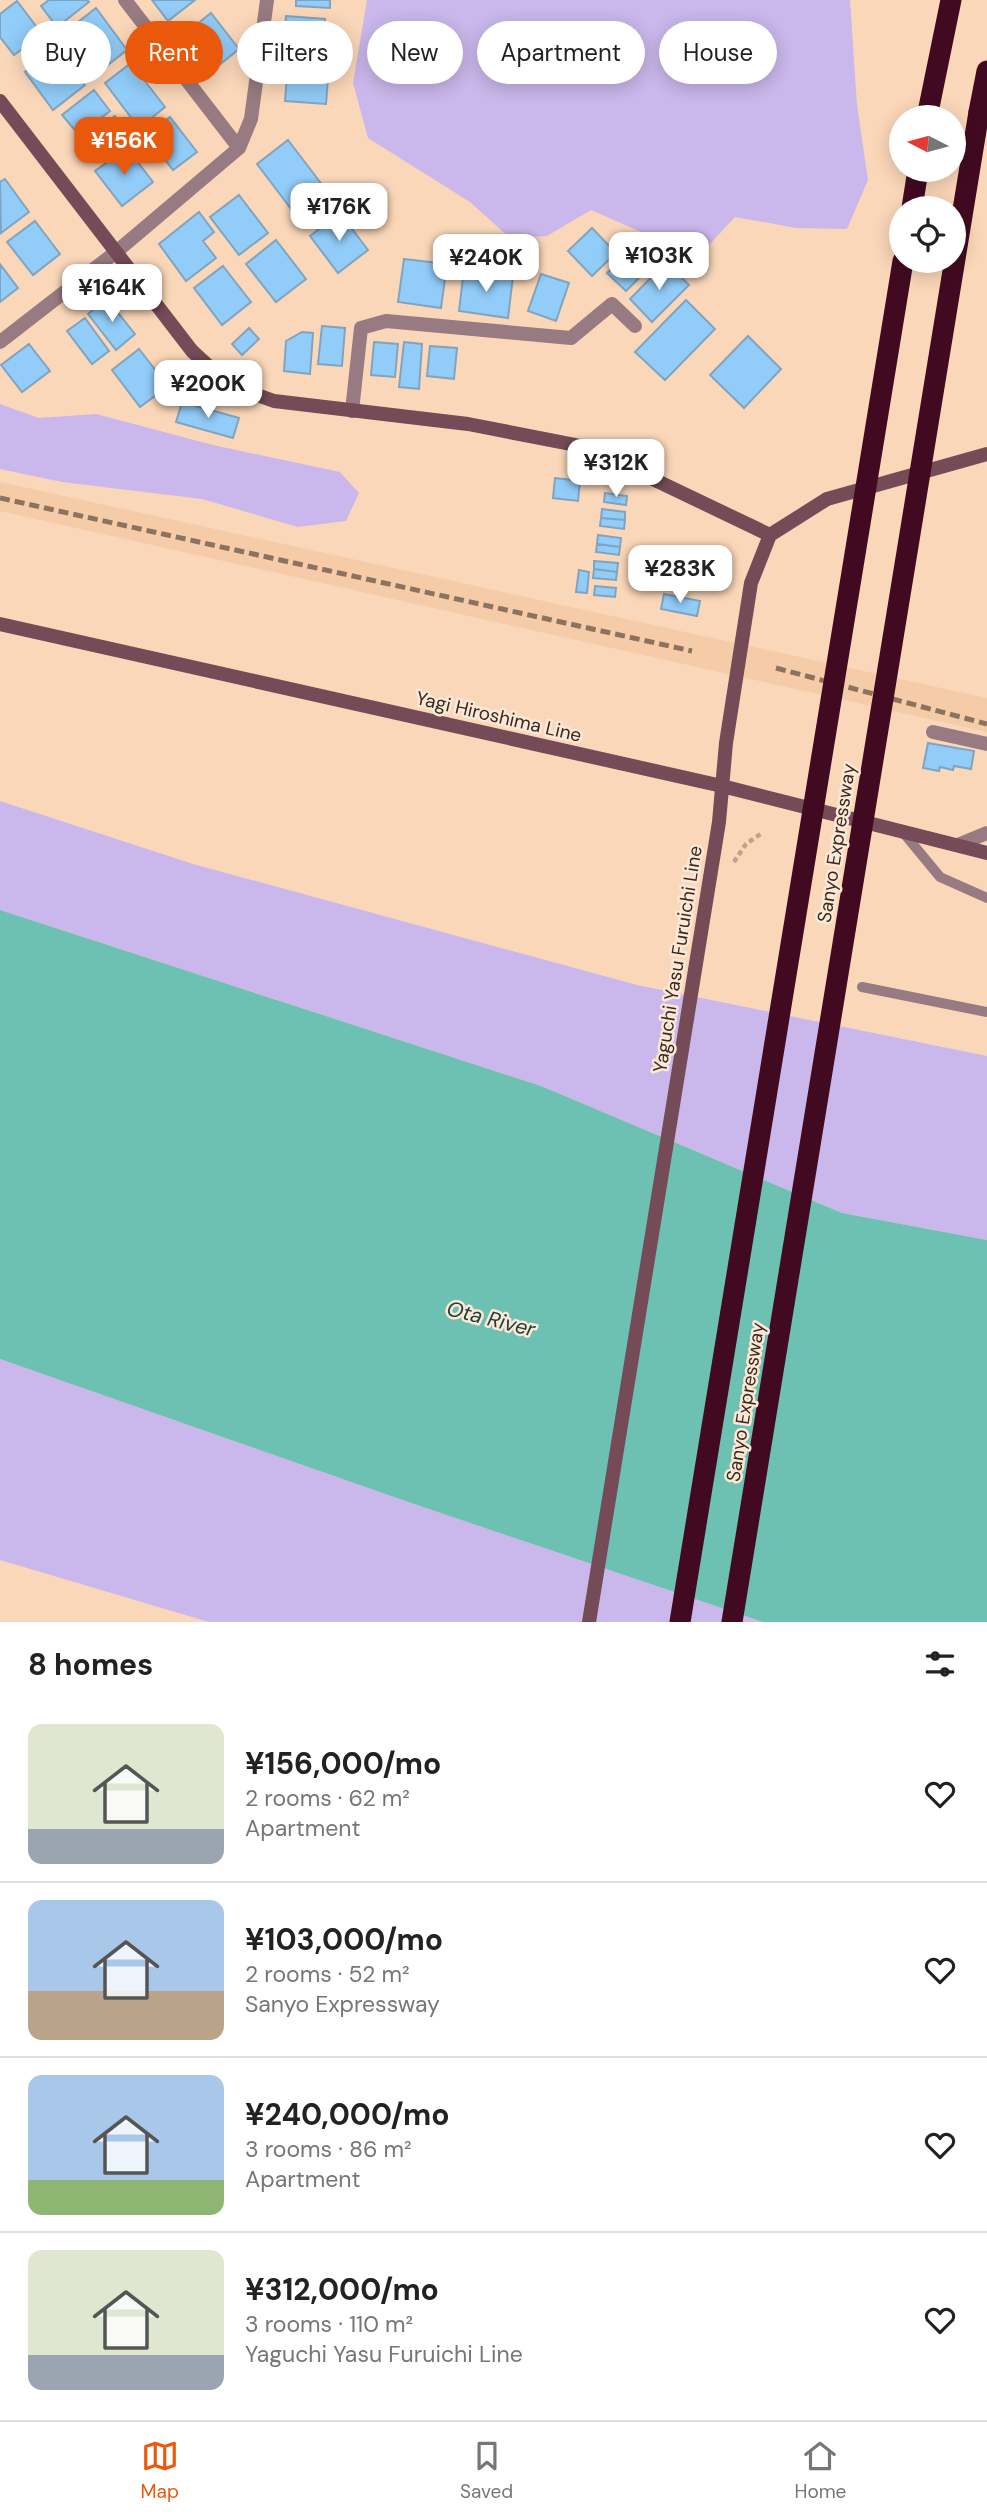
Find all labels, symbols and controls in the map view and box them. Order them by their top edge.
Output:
chip: Buy [21,21,111,84]
chip: Rent [125,21,223,84]
chip: Filters [237,21,353,84]
chip: New [367,21,463,84]
chip: Apartment [477,21,645,84]
chip: House [659,21,777,84]
north arrow [889,105,966,182]
map controls [889,105,966,273]
pin: ¥156K [75,118,173,177]
text: ¥156K [90,125,158,155]
pin: ¥176K [290,184,388,243]
text: ¥176K [306,191,372,221]
button: locate [889,196,966,273]
pin: ¥103K [610,232,708,292]
pin: ¥240K [437,234,535,294]
text: ¥103K [625,240,693,270]
text: ¥240K [449,242,523,272]
pin: ¥164K [63,264,161,324]
text: ¥164K [78,272,146,302]
pin: ¥200K [159,360,257,420]
text: ¥200K [170,368,246,398]
pin: ¥312K [567,440,665,499]
text: ¥312K [583,447,649,477]
pin: ¥283K [631,546,729,605]
text: ¥283K [644,553,716,583]
street label: Yagi Hiroshima Line [414,685,584,748]
street label: Sanyo Expressway [812,761,861,925]
street label: Yaguchi Yasu Furuichi Line [647,844,708,1074]
water label: Ota River [444,1294,539,1344]
street label: Sanyo Expressway [721,1320,770,1484]
text: 8 homes [28,1645,153,1684]
icon: filters [921,1645,959,1683]
text: ¥156,000/mo [245,1744,441,1783]
icon: home [84,1752,168,1836]
icon: heart [921,1775,959,1813]
text: 2 rooms · 62 m² [245,1783,410,1813]
text: Apartment [245,1813,360,1843]
text: ¥103,000/mo [245,1920,443,1959]
icon: home [84,1928,168,2012]
icon: heart [921,1951,959,1989]
text: 2 rooms · 52 m² [245,1959,410,1989]
text: Sanyo Expressway [245,1989,440,2019]
text: ¥240,000/mo [245,2095,450,2134]
icon: home [84,2103,168,2187]
icon: heart [921,2126,959,2164]
text: 3 rooms · 86 m² [245,2134,412,2164]
text: Apartment [245,2164,360,2194]
text: ¥312,000/mo [245,2270,439,2309]
icon: home [84,2278,168,2362]
icon: heart [921,2301,959,2339]
text: 3 rooms · 110 m² [245,2309,413,2339]
text: Yaguchi Yasu Furuichi Line [245,2339,523,2369]
tab: Map [141,2437,179,2504]
tab: Saved [460,2437,513,2504]
tab: Home [794,2437,846,2504]

